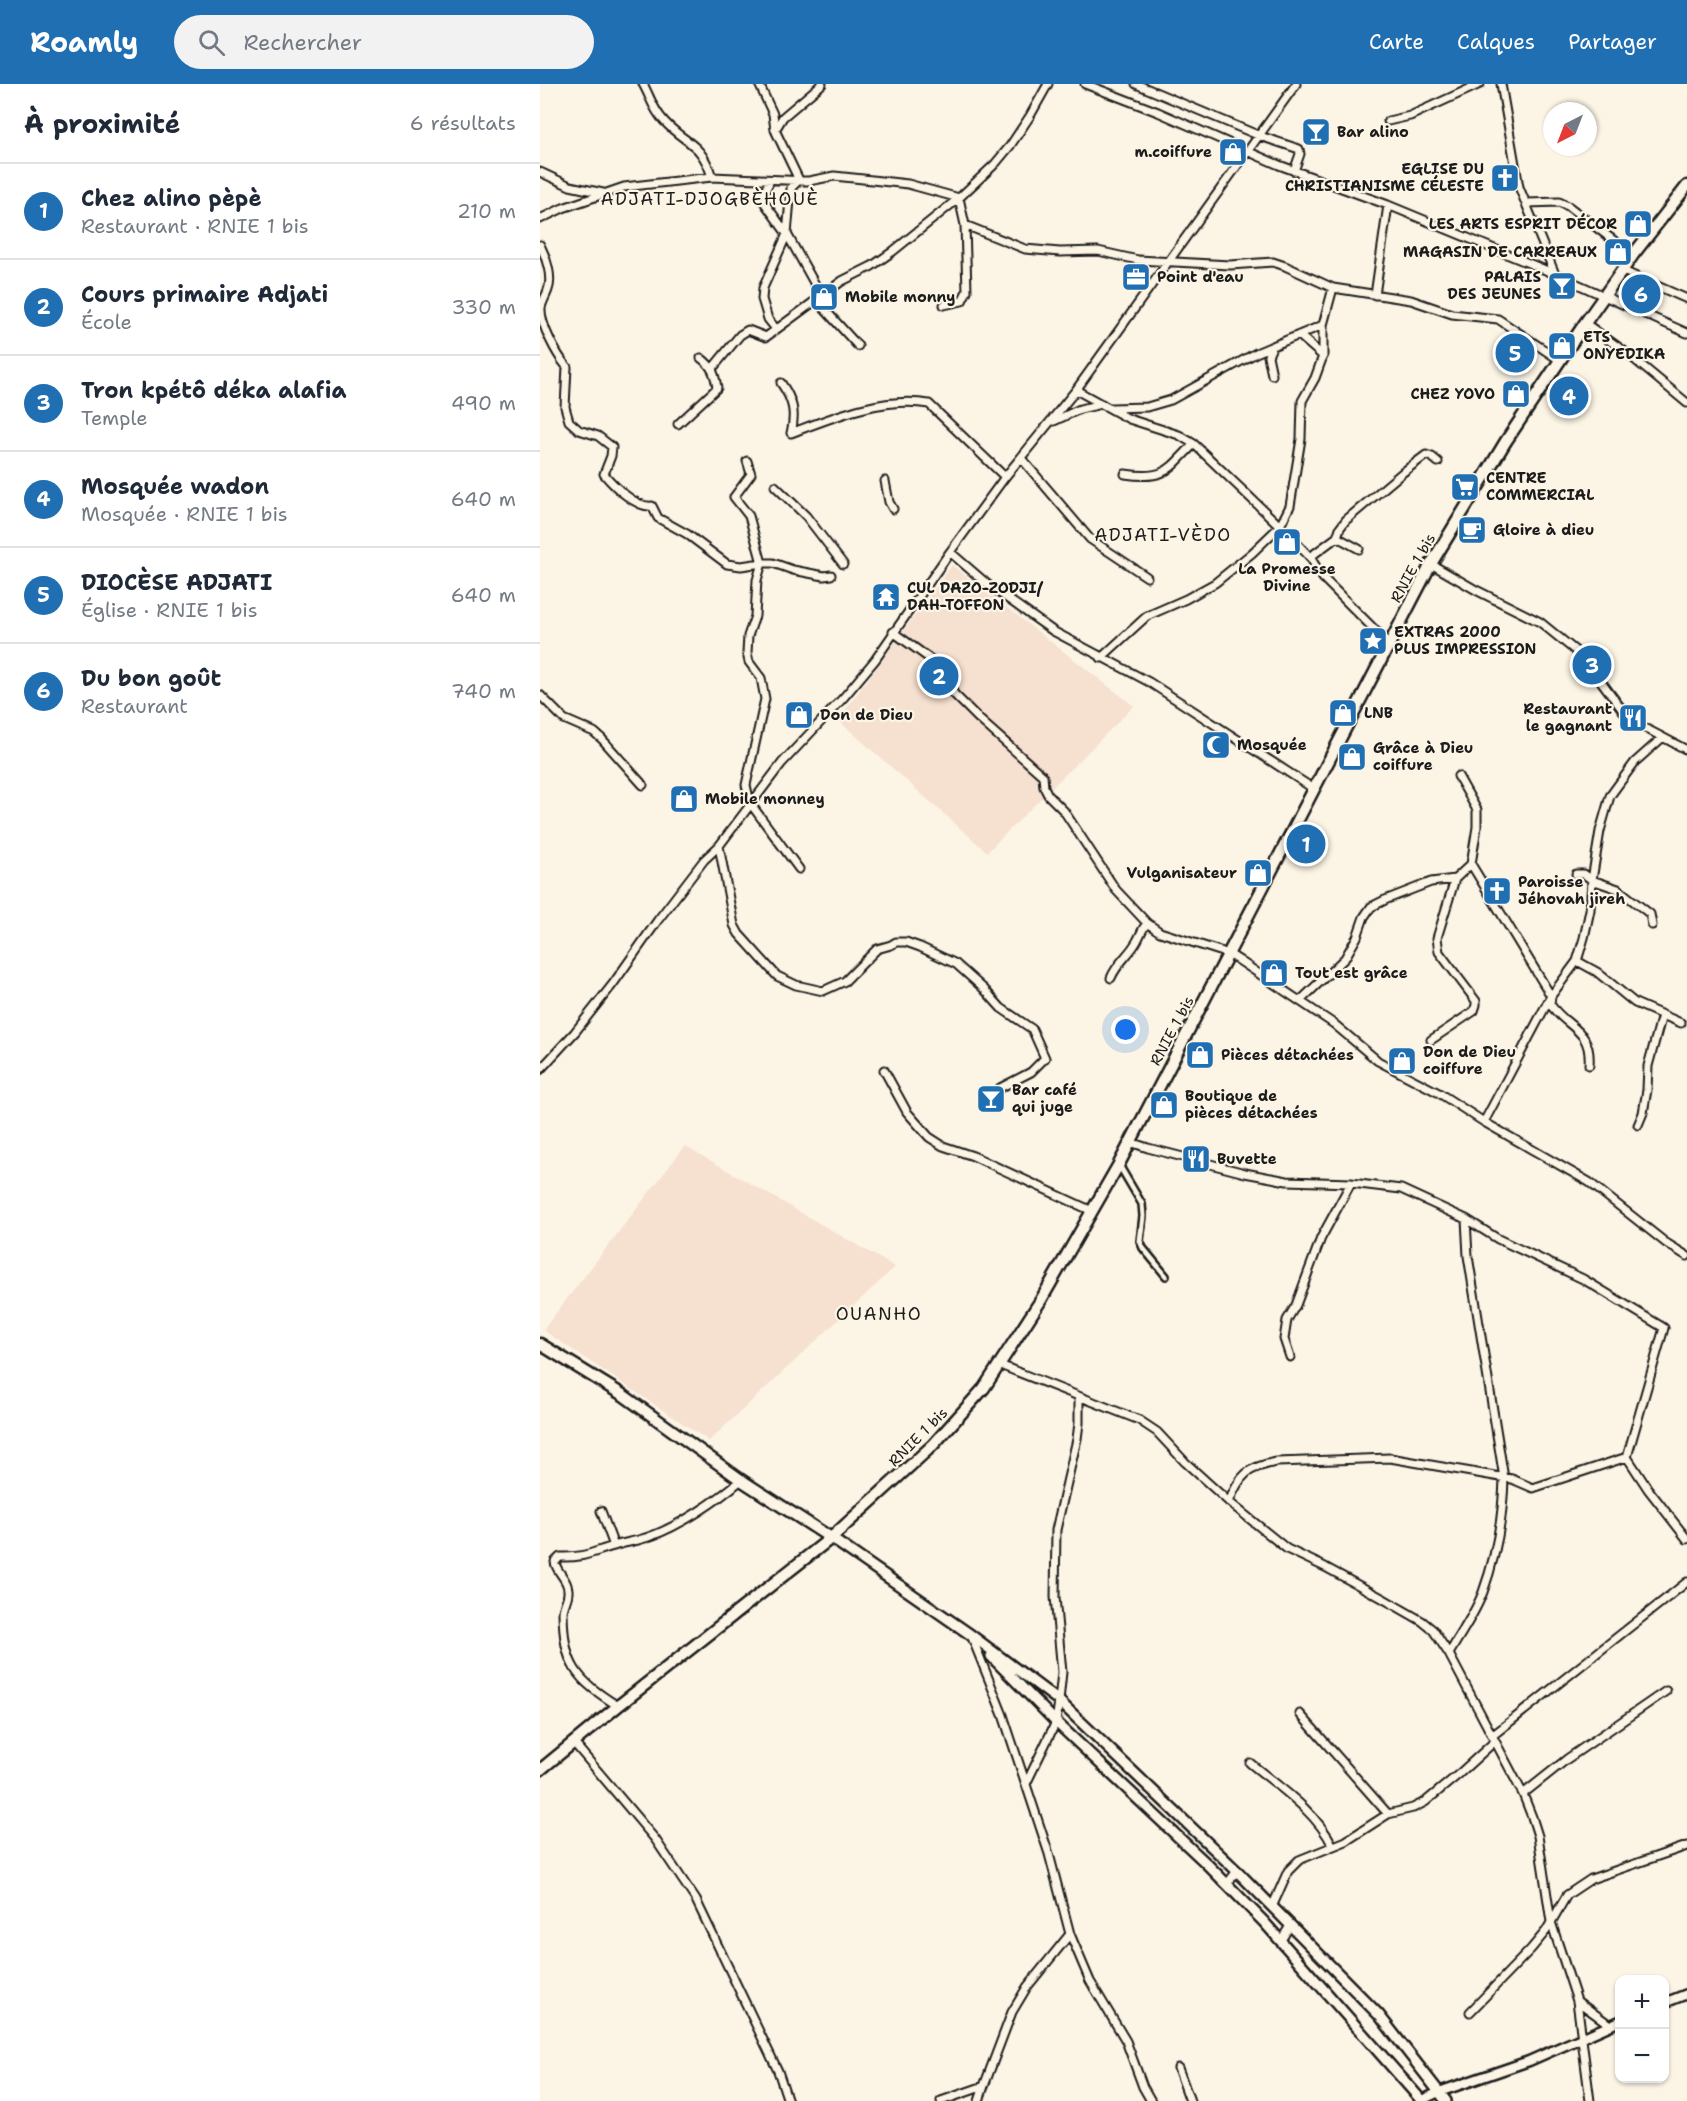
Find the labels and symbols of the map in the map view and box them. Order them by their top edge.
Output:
north arrow [1543,102,1597,156]
bar icon: Bar alino [1300,116,1332,148]
place label: Bar alino [1337,122,1409,142]
shop icon: m.coiffure [1217,136,1249,168]
place label: m.coiffure [1134,142,1212,162]
place label: EGLISE DU CHRISTIANISME CÉLESTE [1285,159,1484,196]
church icon: EGLISE DU CHRISTIANISME CÉLESTE [1489,162,1521,194]
district label: ADJATI-DJOGBÈHOUÈ [601,187,819,211]
shop icon: LES ARTS ESPRIT DÉCOR [1622,208,1654,240]
place label: LES ARTS ESPRIT DÉCOR [1429,213,1617,234]
shop icon: MAGASIN DE CARREAUX [1602,236,1634,268]
place label: MAGASIN DE CARREAUX [1403,242,1597,262]
office icon: Point d'eau [1120,261,1152,293]
place label: Point d'eau [1157,267,1244,287]
place label: PALAIS DES JEUNES [1447,267,1541,304]
bar icon: PALAIS DES JEUNES [1546,270,1578,302]
pin: 6 [1622,272,1660,316]
shop icon: Mobile monny [808,281,840,313]
place label: Mobile monny [845,287,955,307]
place label: ETS ONYEDIKA [1583,327,1666,364]
pin: 5 [1496,330,1534,376]
shop icon: ETS ONYEDIKA [1546,330,1578,362]
pin: 4 [1550,374,1588,418]
shop icon: CHEZ YOVO [1500,378,1532,410]
place label: CHEZ YOVO [1411,384,1495,404]
place label: CENTRE COMMERCIAL [1486,468,1594,505]
supermarket icon: CENTRE COMMERCIAL [1449,471,1481,503]
cafe icon: Gloire à dieu [1456,514,1488,546]
place label: Gloire à dieu [1493,520,1594,540]
district label: ADJATI-VÈDO [1094,523,1232,547]
shop icon: La Promesse Divine [1271,526,1303,558]
street label: RNIE 1 bis [1386,530,1440,606]
place label: La Promesse Divine [1238,559,1336,596]
place label: CUL DAZO-ZODJI/ DAH-TOFFON [907,578,1044,615]
temple icon: CUL DAZO-ZODJI/ DAH-TOFFON [870,581,902,613]
place label: EXTRAS 2000 PLUS IMPRESSION [1394,622,1536,659]
place icon: EXTRAS 2000 PLUS IMPRESSION [1357,625,1389,657]
pin: 3 [1572,642,1612,688]
pin: 2 [920,654,958,698]
shop icon: LNB [1327,697,1359,729]
shop icon: Don de Dieu [783,699,815,731]
place label: Restaurant le gagnant [1523,699,1612,736]
restaurant icon: Restaurant le gagnant [1617,702,1649,734]
place label: LNB [1364,703,1393,723]
place label: Don de Dieu [820,705,913,725]
mosque icon: Mosquée [1200,729,1232,761]
place label: Mosquée [1237,735,1307,755]
place label: Grâce à Dieu coiffure [1373,738,1473,775]
shop icon: Grâce à Dieu coiffure [1336,741,1368,773]
shop icon: Mobile monney [668,783,700,815]
place label: Mobile monney [705,789,825,809]
pin: 1 [1286,822,1326,867]
shop icon: Vulganisateur [1242,857,1274,889]
place label: Vulganisateur [1127,863,1237,883]
place label: Paroisse Jéhovah jireh [1518,872,1625,909]
church icon: Paroisse Jéhovah jireh [1481,875,1513,907]
shop icon: Tout est grâce [1258,957,1290,989]
place label: Tout est grâce [1295,963,1408,983]
street label: RNIE 1 bis [1145,993,1199,1069]
your location [1111,1015,1140,1044]
shop icon: Pièces détachées [1184,1039,1216,1071]
place label: Don de Dieu coiffure [1423,1042,1516,1079]
place label: Pièces détachées [1221,1045,1354,1065]
shop icon: Don de Dieu coiffure [1386,1045,1418,1077]
place label: Bar café qui juge [1012,1080,1077,1117]
bar icon: Bar café qui juge [975,1083,1007,1115]
place label: Boutique de pièces détachées [1185,1086,1318,1123]
shop icon: Boutique de pièces détachées [1148,1089,1180,1121]
restaurant icon: Buvette [1180,1143,1212,1175]
place label: Buvette [1217,1149,1277,1169]
district label: OUANHO [836,1302,922,1326]
street label: RNIE 1 bis [884,1403,952,1471]

